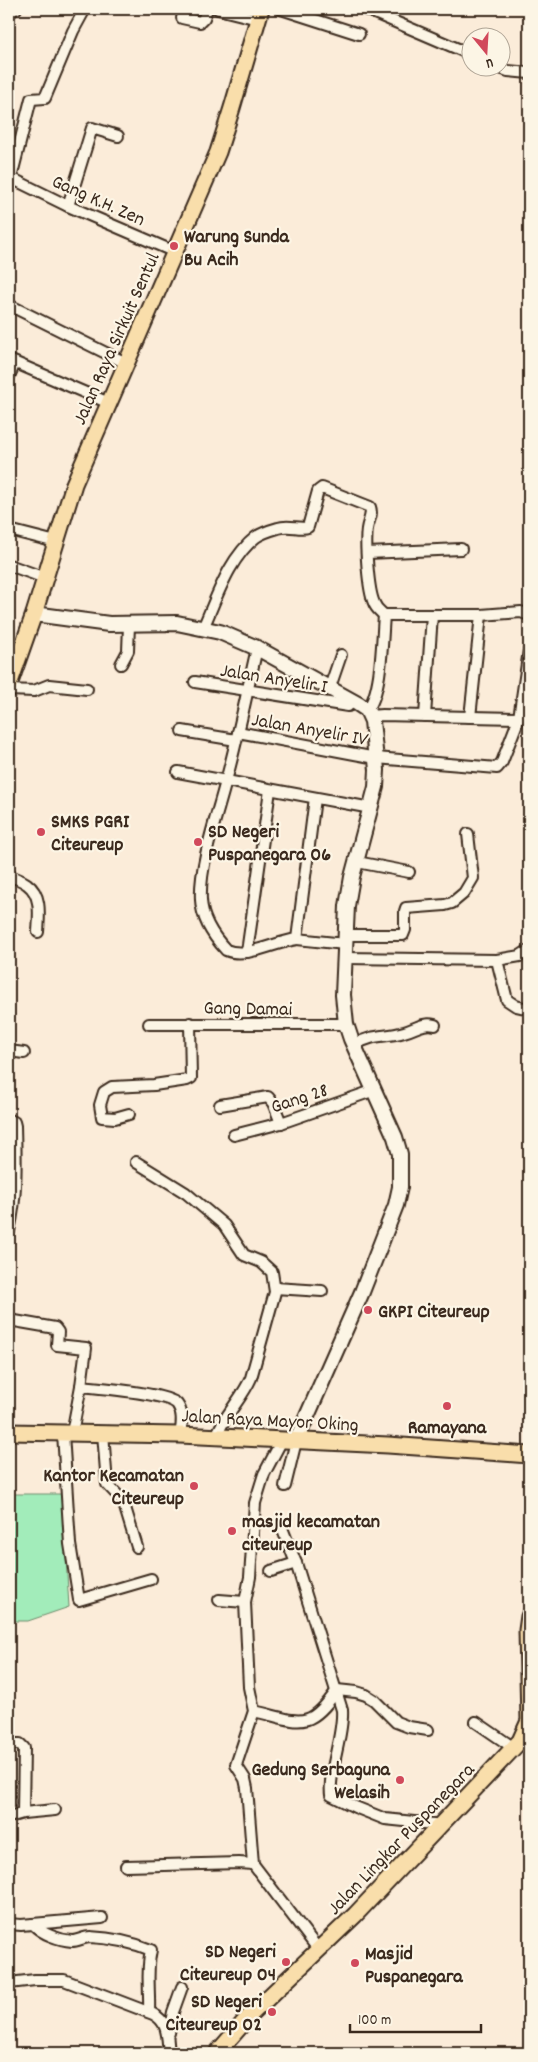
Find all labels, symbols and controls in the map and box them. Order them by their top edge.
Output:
north arrow [460,28,510,78]
text: U [483,52,496,73]
street label: Gang K.H. Zen [47,169,149,235]
place label: Warung Sunda Bu Acih [184,224,290,275]
marker: Warung Sunda Bu Acih [168,240,180,252]
street label: Jalan Raya Sirkuit Sentul [67,248,168,430]
street label: Jalan Anyelir I [218,658,329,702]
street label: Jalan Anyelir IV [249,707,370,755]
place label: SMKS PGRI Citeureup [51,809,130,860]
place label: SD Negeri Puspanegara 06 [208,819,331,870]
marker: SMKS PGRI Citeureup [35,826,47,838]
marker: SD Negeri Puspanegara 06 [192,836,204,848]
street label: Gang Damai [203,995,293,1025]
street label: Gang 28 [268,1077,332,1122]
place label: GKPI Citeureup [378,1299,490,1327]
marker: GKPI Citeureup [362,1304,374,1316]
marker: Ramayana [441,1400,453,1412]
street label: Jalan Raya Mayor Oking [181,1403,359,1441]
place label: Ramayana [408,1415,487,1443]
place label: Kantor Kecamatan Citeureup [43,1463,184,1514]
marker: Kantor Kecamatan Citeureup [188,1480,200,1492]
place label: masjid kecamatan citeureup [242,1509,380,1560]
marker: masjid kecamatan citeureup [226,1525,238,1537]
place label: Gedung Serbaguna Welasih [251,1757,391,1808]
street label: Jalan Lingkar Puspanegara [322,1757,483,1922]
marker: Gedung Serbaguna Welasih [394,1774,406,1786]
place label: SD Negeri Citeureup 04 [180,1939,276,1990]
place label: Masjid Puspanegara [365,1941,463,1992]
marker: SD Negeri Citeureup 04 [280,1956,292,1968]
marker: Masjid Puspanegara [349,1957,361,1969]
place label: SD Negeri Citeureup 02 [165,1989,262,2040]
scale bar [350,2002,482,2034]
marker: SD Negeri Citeureup 02 [266,2006,278,2018]
text: 100 m [358,2010,391,2032]

